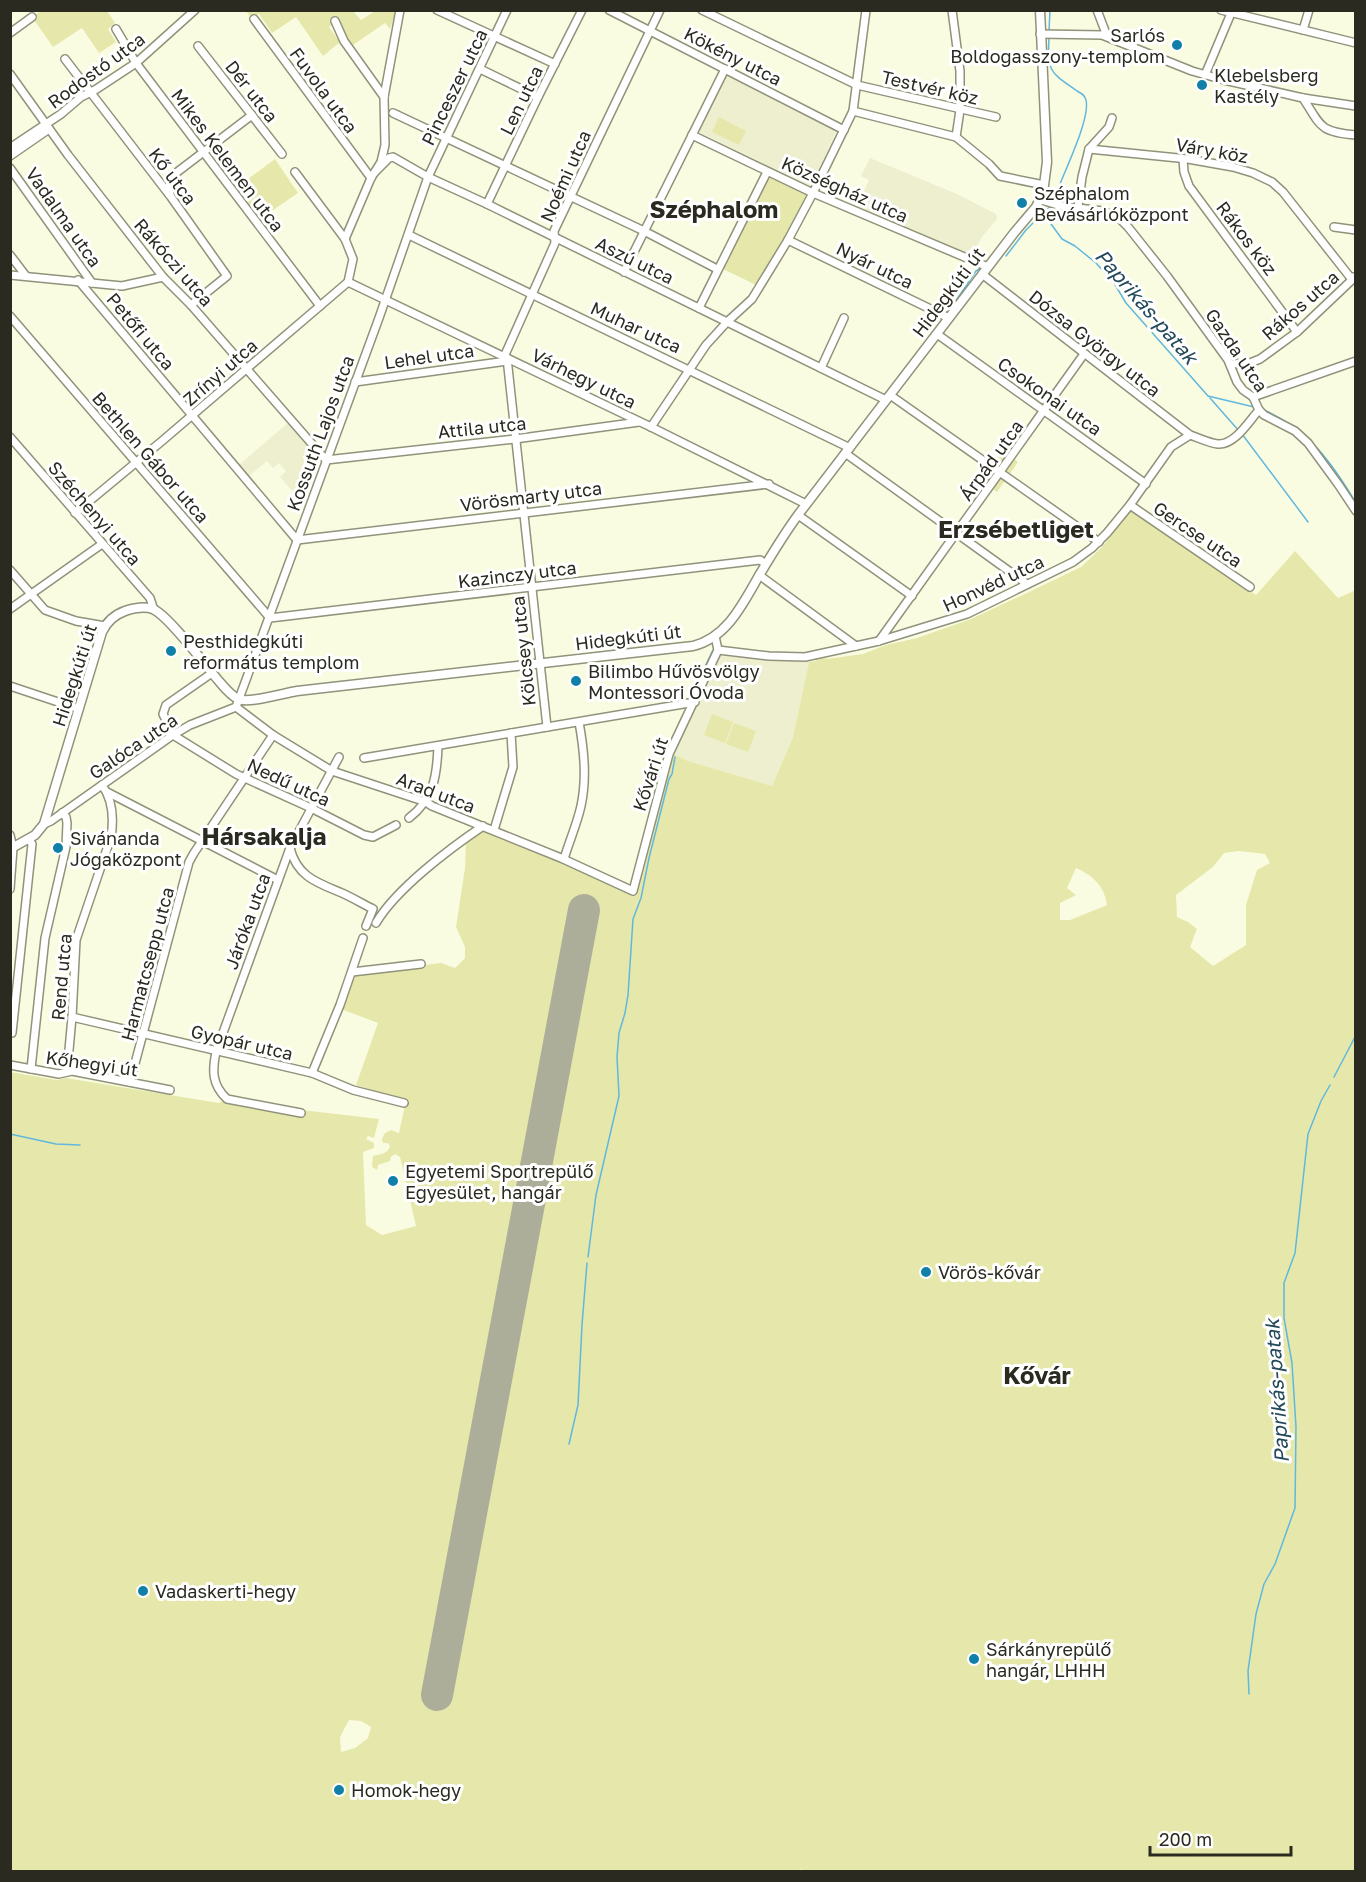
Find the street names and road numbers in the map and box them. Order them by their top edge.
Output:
street label: Kökény utca [681,22,785,90]
street label: Pinceszer utca [416,25,492,149]
street label: Rodostó utca [43,27,149,113]
street label: Fuvola utca [286,43,362,137]
street label: Dér utca [221,56,283,126]
street label: Len utca [495,62,547,138]
street label: Testvér köz [880,65,980,109]
street label: Mikes Kelemen utca [167,84,289,236]
street label: Noémi utca [535,127,595,225]
street label: Váry köz [1174,133,1250,167]
street label: Kő utca [145,143,201,209]
street label: Községház utca [778,151,912,227]
street label: Vadalma utca [21,163,107,271]
street label: Rákos köz [1212,197,1282,279]
street label: Rákóczi utca [130,214,218,310]
street label: Aszú utca [592,232,678,288]
street label: Nyár utca [833,237,917,293]
street label: Hidegkúti út [907,243,989,341]
street label: Rákos utca [1257,266,1343,344]
street label: Dózsa György utca [1025,285,1165,401]
street label: Petőfi utca [102,288,180,374]
street label: Muhar utca [587,296,685,358]
street label: Gazda utca [1201,304,1273,396]
street label: Zrínyi utca [179,334,261,410]
street label: Lehel utca [383,339,475,373]
street label: Várhegy utca [528,343,640,413]
street label: Kossuth Lajos utca [282,352,358,514]
street label: Csokonai utca [994,352,1106,440]
street label: Bethlen Gábor utca [88,387,214,527]
street label: Attila utca [437,411,527,443]
street label: Árpád utca [954,416,1028,504]
street label: Széchenyi utca [44,457,146,569]
street label: Vörösmarty utca [459,476,603,516]
street label: Gercse utca [1149,496,1247,572]
street label: Honvéd utca [939,550,1047,616]
street label: Kazinczy utca [456,556,578,592]
street label: Kölcsey utca [506,595,540,707]
street label: Hidegkúti út [574,620,682,654]
street label: Hidegkúti út [47,621,101,729]
street label: Galóca utca [85,708,181,784]
street label: Kővári út [628,734,672,814]
street label: Nedű utca [244,753,334,811]
street label: Arad utca [393,767,479,817]
street label: Járóka utca [219,870,275,972]
street label: Harmatcsepp utca [116,885,178,1043]
street label: Rend utca [46,933,76,1021]
street label: Gyopár utca [189,1020,295,1064]
street label: Kőhegyi út [44,1046,140,1080]

